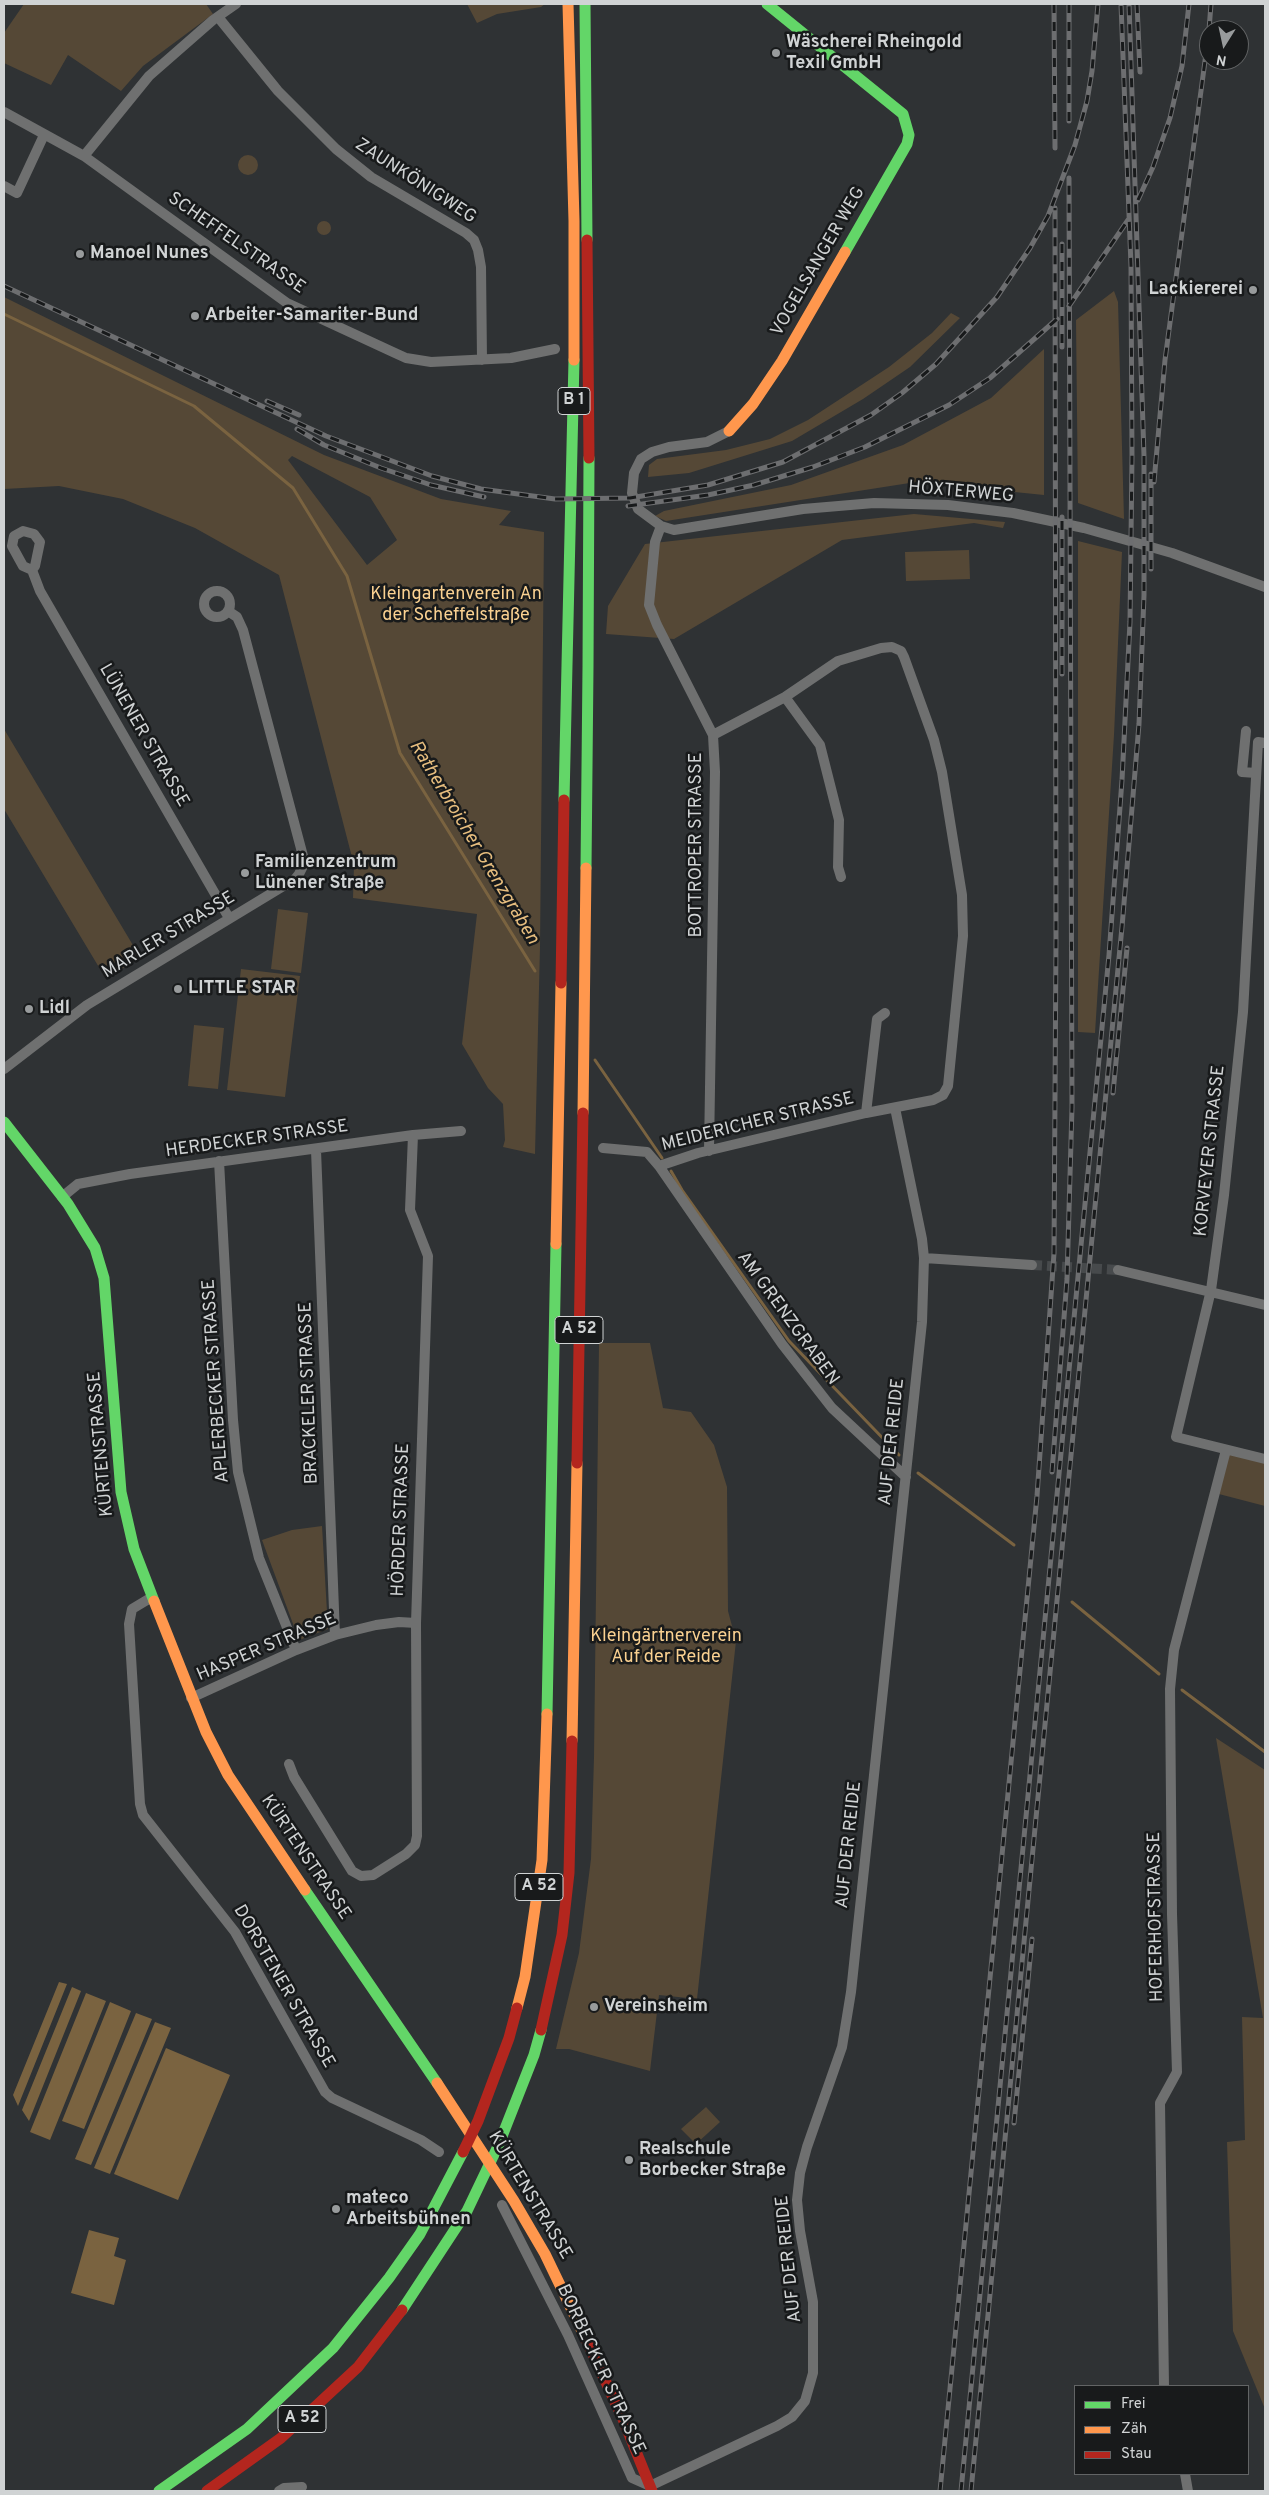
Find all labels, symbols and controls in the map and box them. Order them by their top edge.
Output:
north arrow [1199,20,1249,70]
place label: Wäscherei Rheingold Texil GmbH [786,32,962,74]
marker: Wäscherei Rheingold Texil GmbH [770,47,782,59]
text: N [1215,50,1228,69]
street label: ZAUNKÖNIGWEG [350,135,480,229]
street label: VOGELSANGER WEG [767,183,871,341]
street label: SCHEFFELSTRASSE [163,188,309,300]
place label: Manoel Nunes [90,243,209,265]
marker: Manoel Nunes [74,248,86,260]
place label: Lackiererei [1148,279,1243,301]
marker: Lackiererei [1247,284,1259,296]
place label: Arbeiter-Samariter-Bund [205,305,418,327]
marker: Arbeiter-Samariter-Bund [189,310,201,322]
road number: B 1 [558,388,590,414]
street label: HÖXTERWEG [907,478,1015,508]
park label: Kleingartenverein An der Scheffelstraße [370,584,542,626]
street label: LÜNENER STRASSE [93,661,193,811]
water label: Ratherbroicher Grenzgraben [403,737,543,949]
street label: BOTTROPER STRASSE [686,753,708,937]
place label: Familienzentrum Lünener Straße [255,852,396,894]
marker: Familienzentrum Lünener Straße [239,867,251,879]
street label: MARLER STRASSE [99,888,239,984]
place label: LITTLE STAR [188,978,296,1000]
marker: LITTLE STAR [172,983,184,995]
place label: Lidl [39,998,70,1020]
marker: Lidl [23,1003,35,1015]
street label: KORVEYER STRASSE [1191,1064,1231,1238]
street label: MEIDERICHER STRASSE [660,1089,856,1157]
street label: HERDECKER STRASSE [164,1116,350,1164]
street label: AM GRENZGRABEN [731,1248,843,1390]
street label: APLERBECKER STRASSE [199,1278,235,1484]
street label: BRACKELER STRASSE [296,1302,324,1484]
road number: A 52 [555,1316,603,1344]
street label: KÜRTENSTRASSE [85,1370,119,1518]
street label: AUF DER REIDE [876,1377,910,1507]
street label: HÖRDER STRASSE [389,1443,415,1597]
street label: HASPER STRASSE [194,1609,340,1687]
park label: Kleingärtnerverein Auf der Reide [590,1626,742,1668]
street label: AUF DER REIDE [833,1780,867,1910]
street label: KÜRTENSTRASSE [255,1791,355,1925]
street label: HOFERHOFSTRASSE [1145,1832,1169,2002]
road number: A 52 [515,1874,563,1900]
street label: DORSTENER STRASSE [227,1902,339,2072]
place label: Vereinsheim [604,1996,708,2018]
marker: Vereinsheim [588,2001,600,2013]
street label: KÜRTENSTRASSE [482,2128,576,2264]
place label: Realschule Borbecker Straße [639,2139,786,2182]
marker: Realschule Borbecker Straße [623,2154,635,2166]
place label: mateco Arbeitsbühnen [346,2188,471,2230]
street label: AUF DER REIDE [773,2194,807,2324]
marker: mateco Arbeitsbühnen [330,2203,342,2215]
street label: BORBECKER STRASSE [551,2281,649,2459]
legend [1074,2385,1249,2475]
text: Frei [1121,2395,1146,2414]
road number: A 52 [278,2406,326,2432]
text: Zäh [1121,2420,1147,2439]
text: Stau [1121,2445,1152,2464]

